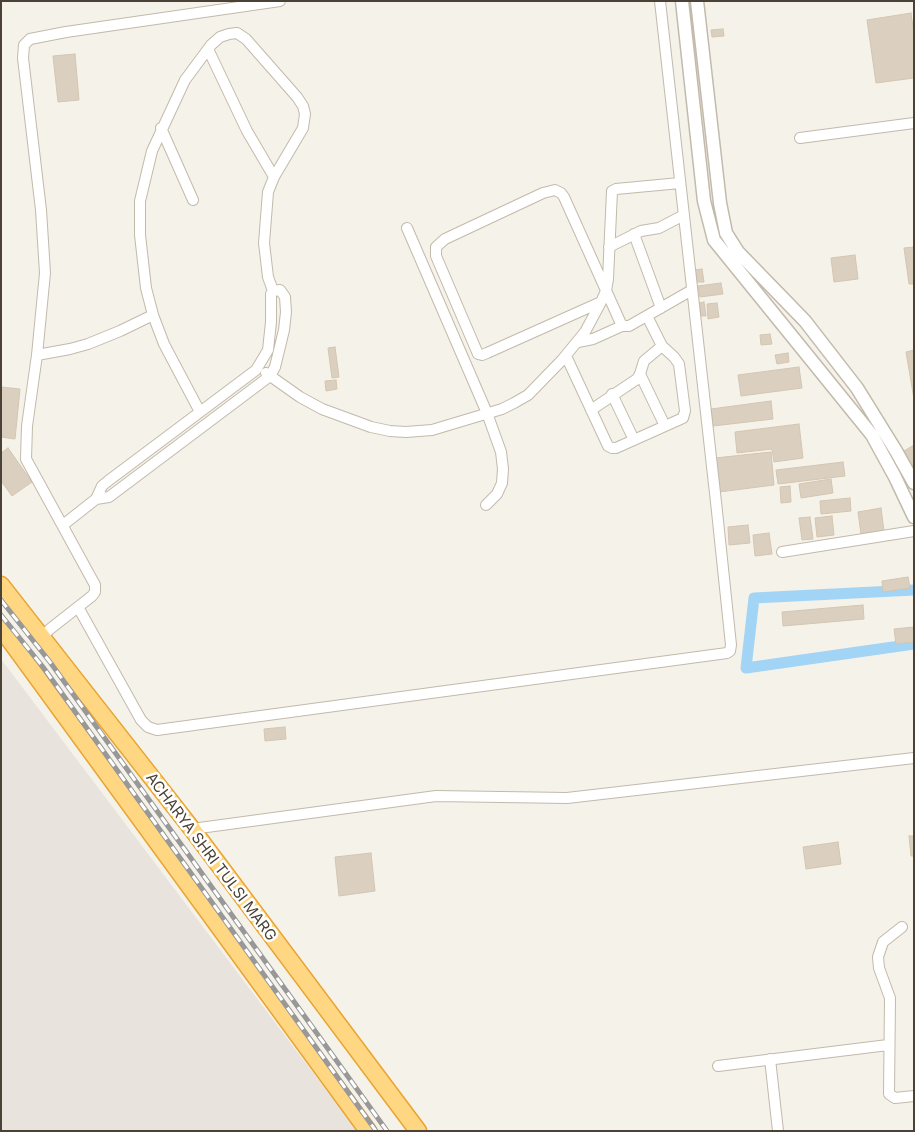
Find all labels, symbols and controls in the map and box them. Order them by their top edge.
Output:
street label: ACHARYA SHRI TULSI MARG [142,769,280,945]

